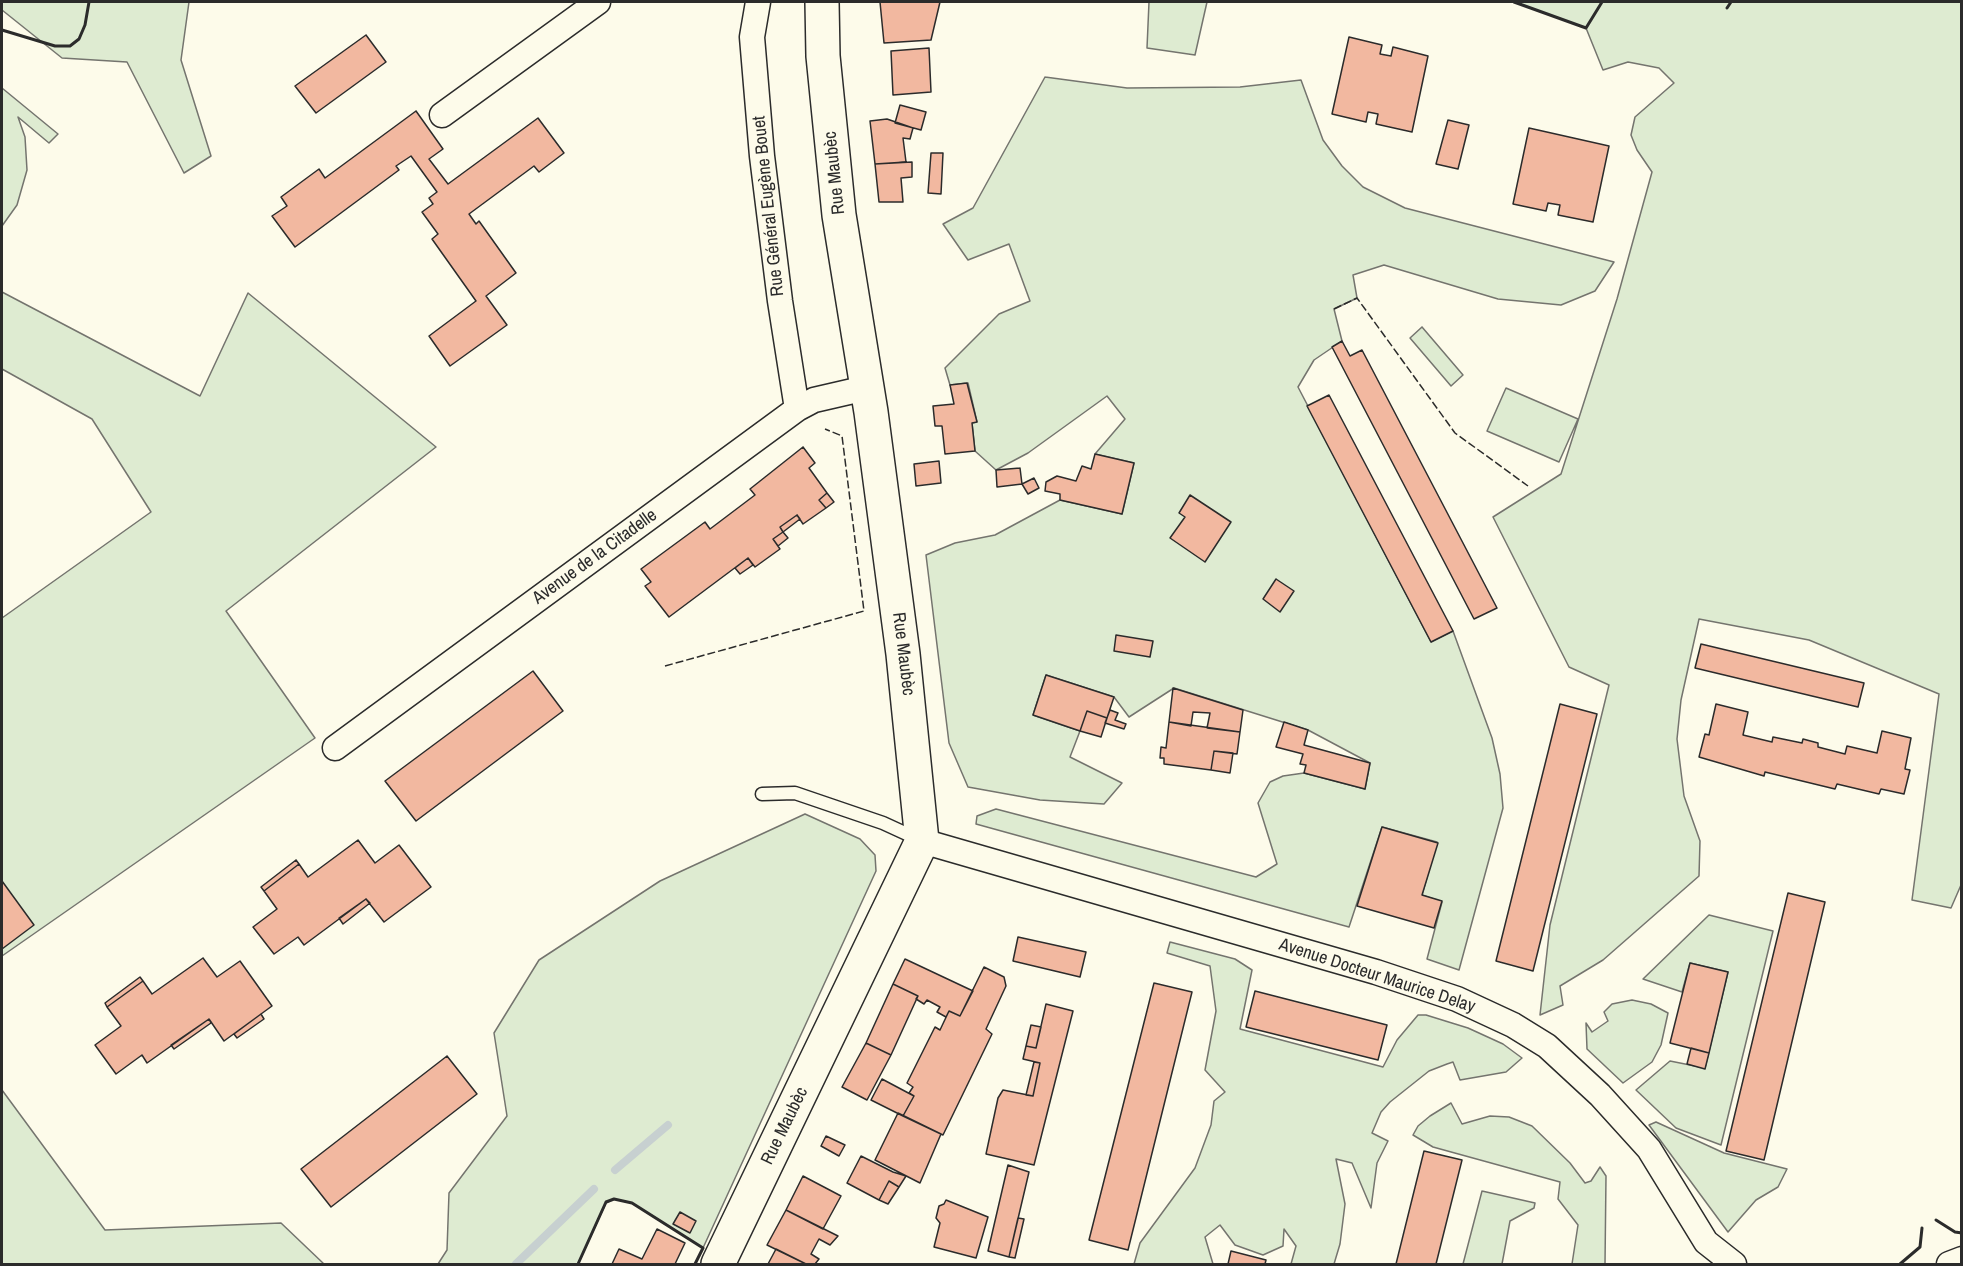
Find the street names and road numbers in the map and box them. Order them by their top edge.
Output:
street label: Rue Général Eugène Bouet [749,115,789,297]
street label: Rue Maubèc [820,130,850,216]
street label: Avenue de la Citadelle [529,505,661,609]
street label: Rue Maubèc [887,611,919,697]
street label: Avenue Docteur Maurice Delay [1276,934,1478,1018]
street label: Rue Maubèc [757,1084,813,1168]

